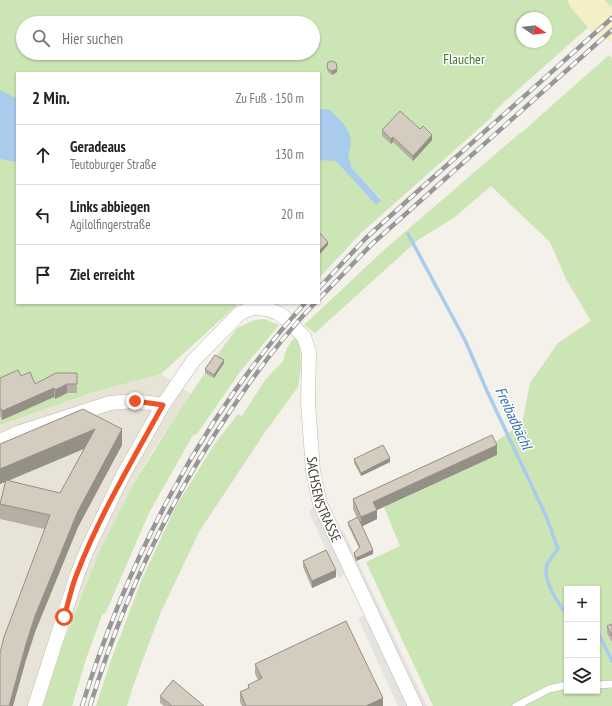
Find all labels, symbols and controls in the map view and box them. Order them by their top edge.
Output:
north arrow [516,12,552,48]
search box [16,16,320,60]
icon: search [30,27,52,49]
text: Hier suchen [62,29,123,48]
park label: Flaucher [443,50,485,68]
text: 2 Min. [32,87,70,109]
text: Zu Fuß · 150 m [236,90,304,107]
text: Geradeaus [70,137,126,156]
icon: ahead [32,144,54,166]
text: 130 m [275,146,304,163]
text: Teutoburger Straße [70,156,156,173]
text: Links abbiegen [70,197,150,216]
icon: left [32,204,54,226]
text: 20 m [281,206,304,223]
text: Agilolfingerstraße [70,216,151,233]
icon: arrive [32,264,54,286]
text: Ziel erreicht [70,265,135,284]
water label: Freibadbächl [491,384,537,454]
route end [126,392,144,410]
street label: SACHSENSTRASSE [303,456,346,545]
map controls [564,586,600,694]
button: + [564,586,600,622]
route start [55,608,73,626]
button: − [564,622,600,658]
button: layers [564,658,600,694]

